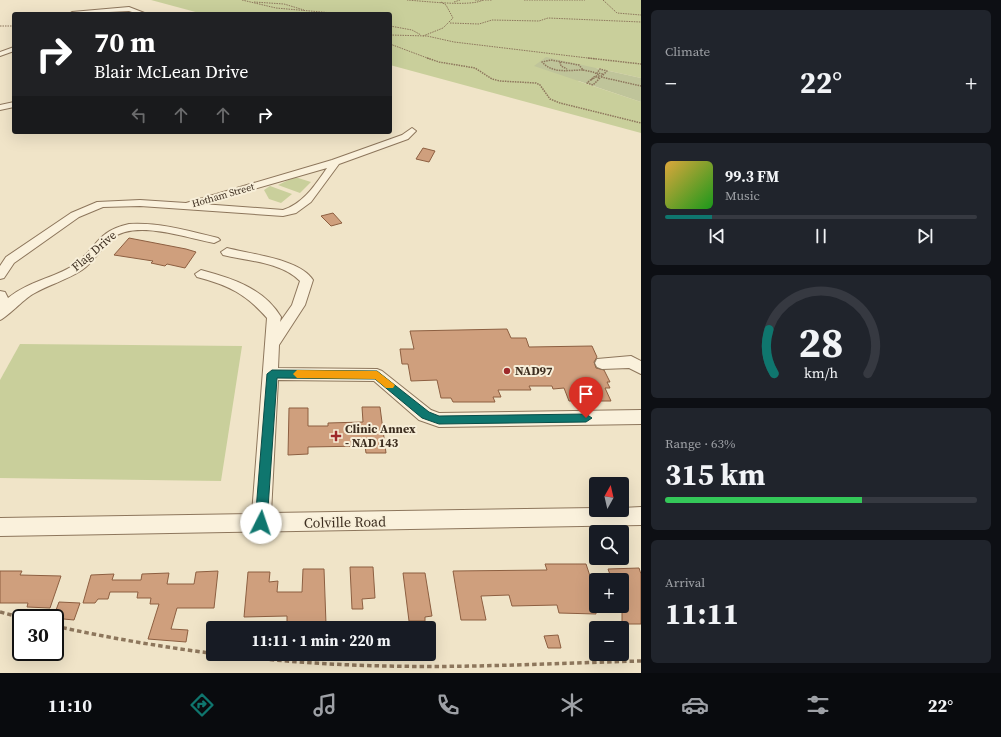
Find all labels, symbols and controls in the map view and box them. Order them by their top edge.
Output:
text: 70 m [94,23,156,61]
icon: right [28,28,80,80]
text: Climate [665,43,710,60]
text: Blair McLean Drive [94,59,248,84]
text: 22° [800,62,842,103]
text: − [665,68,677,98]
text: + [965,68,977,98]
icon: left [128,104,150,126]
icon: ahead [170,104,192,126]
icon: ahead [212,104,234,126]
icon: right [254,104,276,126]
text: 99.3 FM [725,166,779,187]
street label: Hotham Street [190,180,257,210]
text: Music [725,187,760,204]
icon: previous [706,225,728,247]
icon: pause [810,225,832,247]
icon: next [914,225,936,247]
street label: Flag Drive [68,227,120,275]
text: 28 [798,314,844,371]
place label: NAD97 [515,363,553,379]
text: km/h [804,363,838,383]
marker: NAD97 [502,366,512,376]
pin [569,377,603,418]
icon: arrive [575,383,597,405]
place label: Clinic Annex - NAD 143 [345,421,416,451]
marker: Clinic Annex - NAD 143 [330,430,342,442]
text: Range · 63% [665,435,736,452]
text: 315 km [665,454,765,495]
north arrow [589,477,629,517]
map controls [589,477,629,661]
position arrow [240,502,282,544]
street label: Colville Road [304,511,386,533]
button: search [589,525,629,565]
button: + [589,573,629,613]
text: Arrival [665,574,705,591]
text: 11:11 [665,593,739,634]
speed limit sign: 30 [12,609,64,661]
button: − [589,621,629,661]
text: 11:11 · 1 min · 220 m [252,630,391,651]
icon: directions [188,691,216,719]
icon: music [311,691,339,719]
icon: phone [434,691,462,719]
icon: climate [558,691,586,719]
icon: car [681,691,709,719]
icon: filters [804,691,832,719]
text: 11:10 [48,693,92,718]
text: 22° [928,693,953,718]

